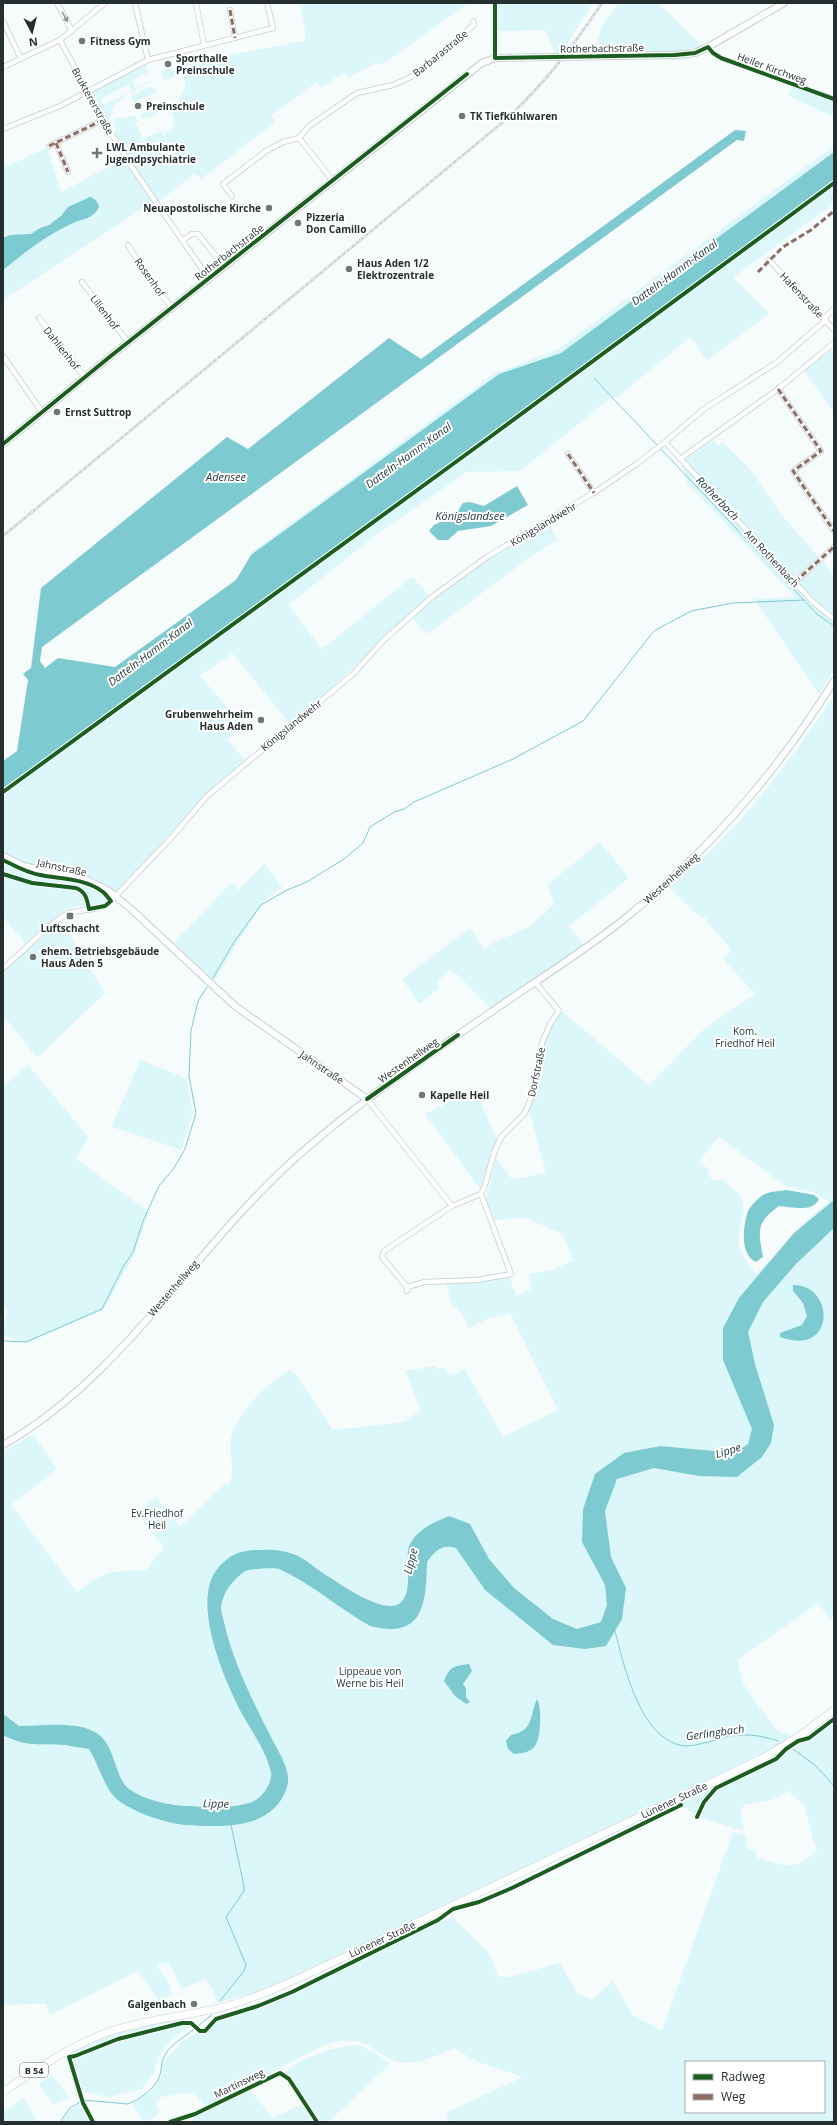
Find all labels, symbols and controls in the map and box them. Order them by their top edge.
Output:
one-way arrow [61,11,68,23]
north arrow [12,12,52,52]
street label: Barbarastraße [409,26,471,80]
text: N [28,34,39,50]
place label: Fitness Gym [90,34,151,48]
marker: Fitness Gym [77,36,87,46]
street label: Rotherbachstraße [560,40,644,56]
street label: Heiler Kirchweg [735,49,809,87]
place label: Sporthalle Preinschule [176,51,235,77]
marker: Sporthalle Preinschule [163,59,173,69]
street label: Bruktererstraße [69,65,117,137]
place label: Preinschule [146,99,205,113]
marker: Preinschule [133,101,143,111]
place label: TK Tiefkühlwaren [470,109,558,123]
marker: TK Tiefkühlwaren [457,111,467,121]
place label: LWL Ambulante Jugendpsychiatrie [105,140,196,166]
marker: LWL Ambulante Jugendpsychiatrie [91,147,103,159]
place label: Neuapostolische Kirche [143,201,261,215]
marker: Neuapostolische Kirche [264,203,274,213]
place label: Pizzeria Don Camillo [306,210,366,236]
marker: Pizzeria Don Camillo [293,218,303,228]
street label: Rotherbachstraße [192,220,267,283]
water label: Datteln-Hamm-Kanal [628,236,720,308]
street label: Rosenhof [132,255,169,300]
place label: Haus Aden 1/2 Elektrozentrale [357,256,434,282]
marker: Haus Aden 1/2 Elektrozentrale [344,264,354,274]
street label: Hafenstraße [777,269,827,321]
street label: Lilienhof [87,292,123,333]
street label: Dahlienhof [41,323,84,373]
place label: Ernst Suttrop [65,405,131,419]
marker: Ernst Suttrop [52,407,62,417]
water label: Datteln-Hamm-Kanal [362,419,454,491]
water label: Adensee [205,469,247,484]
water label: Rotherbach [693,473,743,523]
street label: Königslandwehr [507,499,579,549]
water label: Königslandsee [435,508,505,523]
street label: Am Rothenbach [742,526,802,590]
water label: Datteln-Hamm-Kanal [104,615,196,689]
street label: Königslandwehr [257,696,325,754]
place label: Grubenwehrheim Haus Aden [165,707,253,733]
marker: Grubenwehrheim Haus Aden [256,715,266,725]
street label: Westenhellweg [640,849,702,907]
street label: Jahnstraße [35,855,88,879]
marker: Luftschacht [65,911,75,921]
place label: Luftschacht [40,921,100,935]
place label: ehem. Betriebsgebäude Haus Aden 5 [41,944,159,970]
marker: ehem. Betriebsgebäude Haus Aden 5 [28,952,38,962]
park label: Kom. Friedhof Heil [715,1024,775,1050]
street label: Westenhellweg [375,1034,441,1086]
street label: Dorfstraße [524,1045,548,1098]
street label: Jahnstraße [296,1047,347,1087]
place label: Kapelle Heil [430,1088,489,1102]
marker: Kapelle Heil [417,1090,427,1100]
street label: Westenhellweg [145,1256,202,1319]
water label: Lippe [713,1439,743,1461]
park label: Ev.Friedhof Heil [131,1506,184,1532]
water label: Lippe [399,1546,421,1576]
park label: Lippeaue von Werne bis Heil [336,1664,404,1690]
water label: Gerlingbach [685,1720,745,1744]
street label: Lünener Straße [638,1778,710,1822]
water label: Lippe [203,1795,230,1811]
street label: Lünener Straße [346,1917,418,1961]
place label: Galgenbach [127,1997,186,2011]
marker: Galgenbach [189,1999,199,2009]
legend [685,2061,825,2113]
road number: B 54 [20,2063,48,2077]
street label: Martinsweg [211,2065,267,2101]
text: Radweg [721,2068,765,2085]
text: Weg [721,2088,746,2105]

